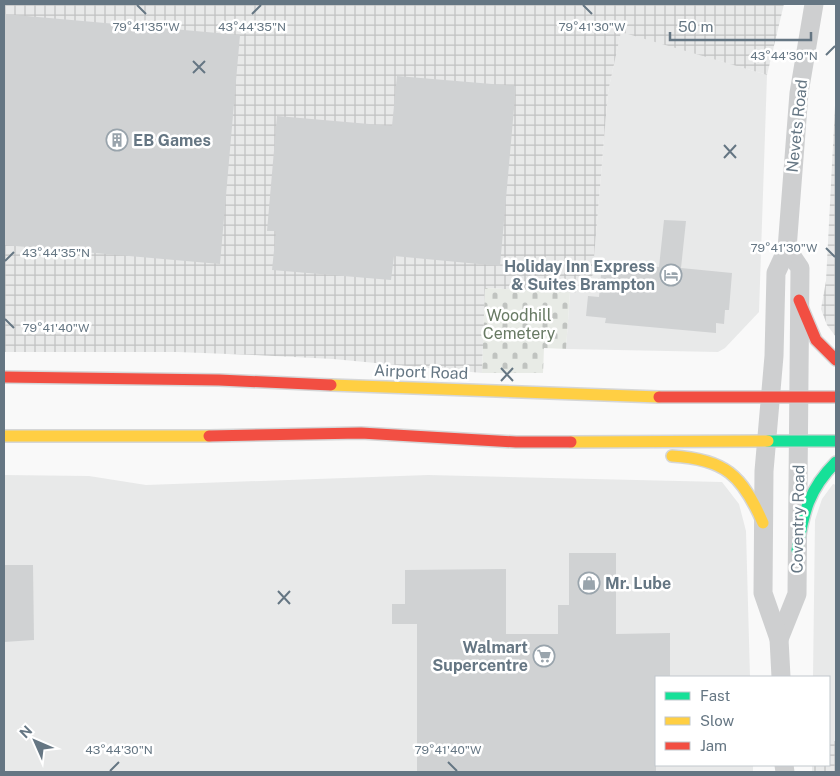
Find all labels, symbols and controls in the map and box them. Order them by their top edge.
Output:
scale bar [670,10,811,42]
text: 50 m [678,18,713,35]
text: 79°41'35"W [112,20,180,34]
text: 43°44'35"N [218,20,286,34]
text: 79°41'30"W [559,20,626,34]
text: 43°44'30"N [750,49,818,63]
street label: Nevets Road [783,79,811,173]
building icon: EB Games [105,128,129,152]
place label: EB Games [133,131,211,150]
text: 79°41'30"W [751,241,818,255]
text: 43°44'35"N [22,246,90,260]
place label: Holiday Inn Express & Suites Brampton [504,257,655,294]
hotel icon: Holiday Inn Express & Suites Brampton [659,263,683,287]
park label: Woodhill Cemetery [483,306,556,343]
text: 79°41'40"W [23,321,90,335]
street label: Airport Road [374,361,468,383]
street label: Coventry Road [788,464,808,574]
shop icon: Mr. Lube [577,571,601,595]
place label: Mr. Lube [605,574,671,593]
place label: Walmart Supercentre [432,638,528,675]
supermarket icon: Walmart Supercentre [532,644,556,668]
legend [655,676,830,766]
text: Fast [700,687,730,704]
text: Slow [700,712,735,729]
north arrow [10,716,60,766]
text: N [16,722,35,741]
text: Jam [700,737,727,754]
text: 43°44'30"N [85,743,153,757]
text: 79°41'40"W [415,743,482,757]

